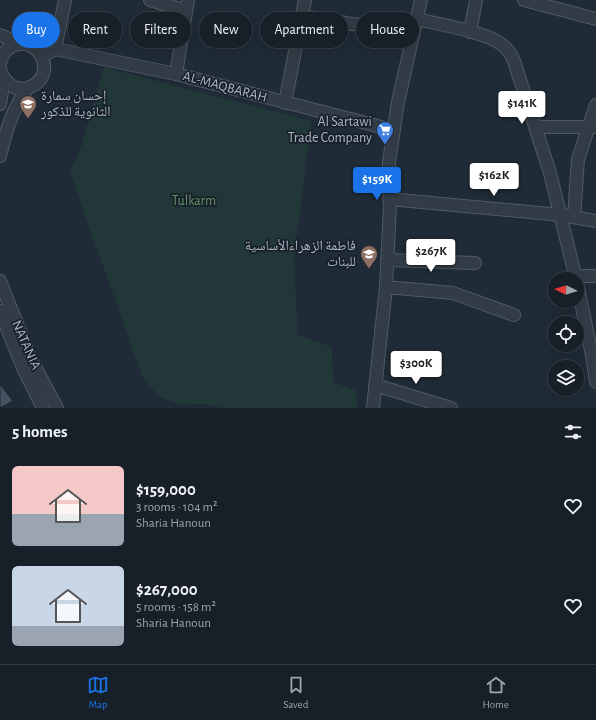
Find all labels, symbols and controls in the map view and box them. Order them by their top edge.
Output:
chip: Buy [12,12,60,48]
chip: Rent [68,12,122,48]
chip: Filters [130,12,191,48]
chip: New [199,12,252,48]
chip: Apartment [260,12,348,48]
chip: House [356,12,419,48]
street label: AL-MAQBARAH [181,69,269,105]
place label: إحسان سمارة الثانوية للذكور [40,89,111,120]
pin: $141K [494,91,550,125]
school or university icon: إحسان سمارة الثانوية للذكور [18,94,38,119]
text: $141K [507,97,537,110]
place label: Al Sartawi Trade Company [288,115,372,145]
supermarket icon: Al Sartawi Trade Company [375,120,395,145]
pin: $162K [466,163,522,197]
pin: $159K [349,167,405,201]
text: $162K [479,169,509,182]
text: $159K [362,173,392,186]
park label: Tulkarm [172,194,216,208]
place label: فاطمة الزهراءالأساسية للبنات [245,239,356,269]
pin: $267K [403,239,459,273]
school or university icon: فاطمة الزهراءالأساسية للبنات [359,244,379,269]
text: $267K [415,245,447,258]
north arrow [548,272,584,308]
map controls [548,272,584,396]
button: locate [548,316,584,352]
street label: NATANIA [9,318,43,372]
pin: $300K [388,351,444,385]
text: $300K [400,357,432,370]
button: layers [548,360,584,396]
icon: filters [562,421,584,443]
text: 5 homes [12,423,68,440]
text: $159,000 [136,481,196,498]
icon: home [44,482,92,530]
icon: heart [562,495,584,517]
text: 3 rooms · 104 m² [136,501,217,514]
text: Sharia Hanoun [136,517,211,530]
text: $267,000 [136,581,198,598]
icon: home [44,582,92,630]
icon: heart [562,595,584,617]
text: 5 rooms · 158 m² [136,601,216,614]
text: Sharia Hanoun [136,617,211,630]
tab: Map [87,674,109,711]
tab: Saved [283,674,308,711]
tab: Home [482,674,509,711]

